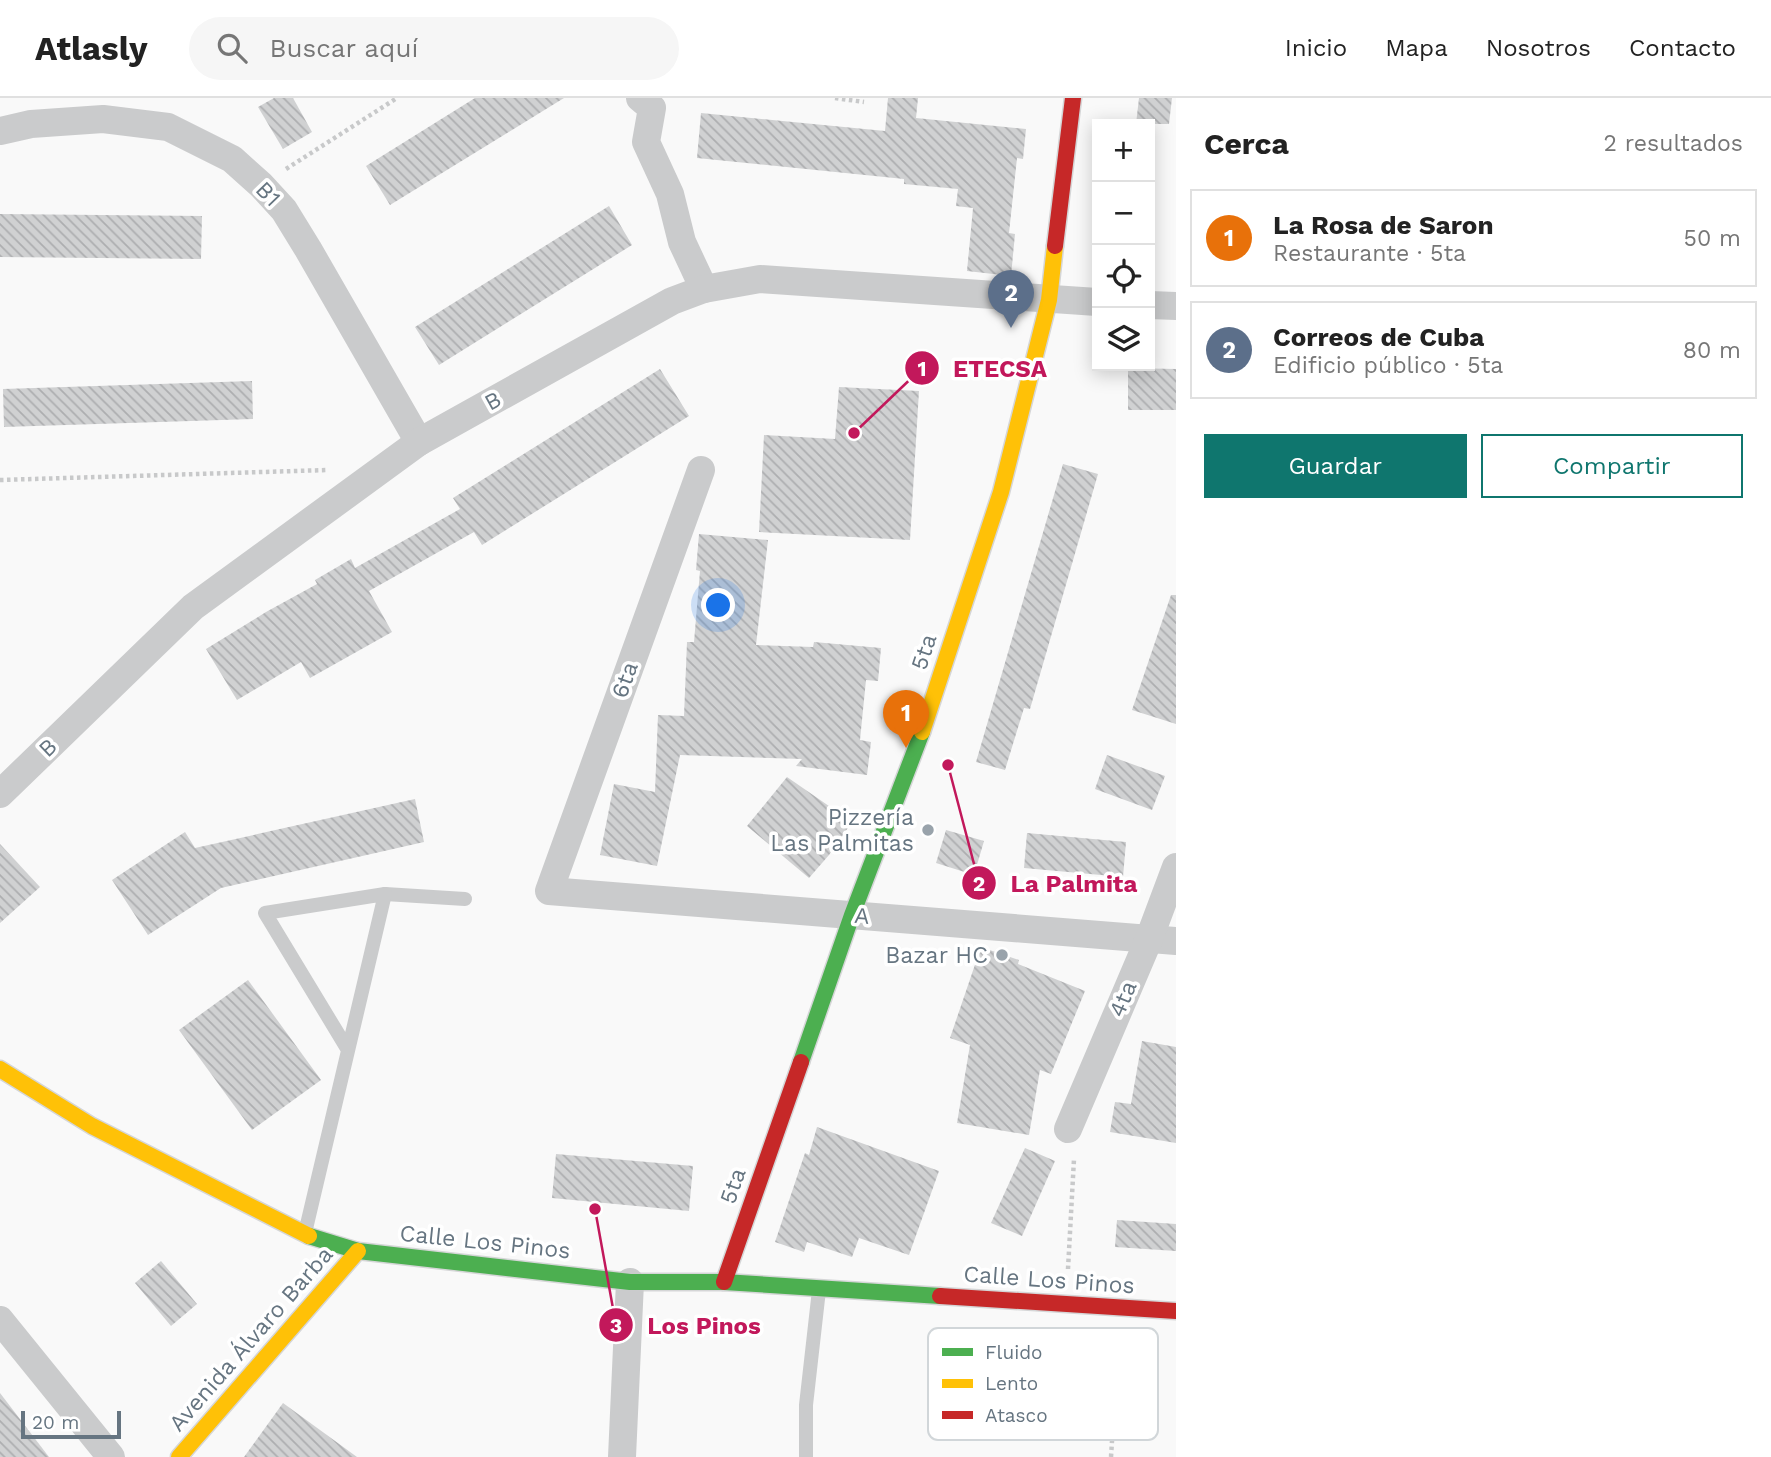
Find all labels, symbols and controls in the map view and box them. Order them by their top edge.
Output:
search box [189,17,679,80]
text: Atlasly [35,29,147,68]
icon: search [213,29,251,67]
text: Buscar aquí [269,33,418,63]
text: Inicio [1285,34,1347,62]
text: Mapa [1385,34,1448,62]
text: Nosotros [1486,34,1591,62]
text: Contacto [1629,34,1736,62]
map controls [1092,119,1155,371]
button: + [1092,119,1155,182]
text: Cerca [1204,126,1289,161]
text: 2 resultados [1604,130,1743,157]
street label: B1 [250,176,286,212]
button: − [1092,182,1155,245]
text: La Rosa de Saron [1273,210,1494,240]
text: 1 [1224,225,1234,252]
text: 50 m [1684,225,1741,252]
text: Restaurante · 5ta [1273,240,1466,267]
button: locate [1092,245,1155,308]
pin: 2 [988,270,1034,328]
button: layers [1092,308,1155,371]
text: Correos de Cuba [1273,322,1484,352]
text: 2 [1222,337,1236,364]
text: 80 m [1683,337,1741,364]
callout: ETECSA [904,346,1061,391]
text: Edificio público · 5ta [1273,352,1503,379]
text: ETECSA [953,355,1048,383]
text: 1 [917,356,927,381]
street label: B [480,386,506,416]
button: Guardar [1204,434,1467,498]
button: Compartir [1481,434,1743,498]
your location [701,588,735,622]
street label: 5ta [906,631,942,673]
street label: 6ta [606,658,644,702]
pin: 1 [883,690,929,748]
street label: B [33,733,63,763]
place label: Pizzería Las Palmitas [770,804,914,857]
marker: Pizzería Las Palmitas [920,822,936,838]
callout: La Palmita [962,861,1152,906]
text: La Palmita [1011,870,1138,898]
text: 2 [973,871,985,896]
street label: A [853,902,871,930]
place label: Bazar HC [885,942,988,969]
marker: Bazar HC [994,947,1010,963]
street label: 4ta [1103,977,1143,1021]
street label: 5ta [714,1165,752,1207]
street label: Calle Los Pinos [398,1220,572,1264]
street label: Avenida Álvaro Barba [163,1241,339,1437]
street label: Calle Los Pinos [963,1261,1135,1299]
callout: Los Pinos [598,1303,774,1348]
text: Los Pinos [647,1312,761,1340]
text: 3 [610,1313,622,1338]
legend [928,1328,1158,1440]
text: Fluido [985,1341,1043,1364]
text: Lento [985,1372,1038,1395]
text: Atasco [985,1404,1048,1427]
scale bar [21,1408,121,1440]
text: 20 m [32,1411,79,1434]

